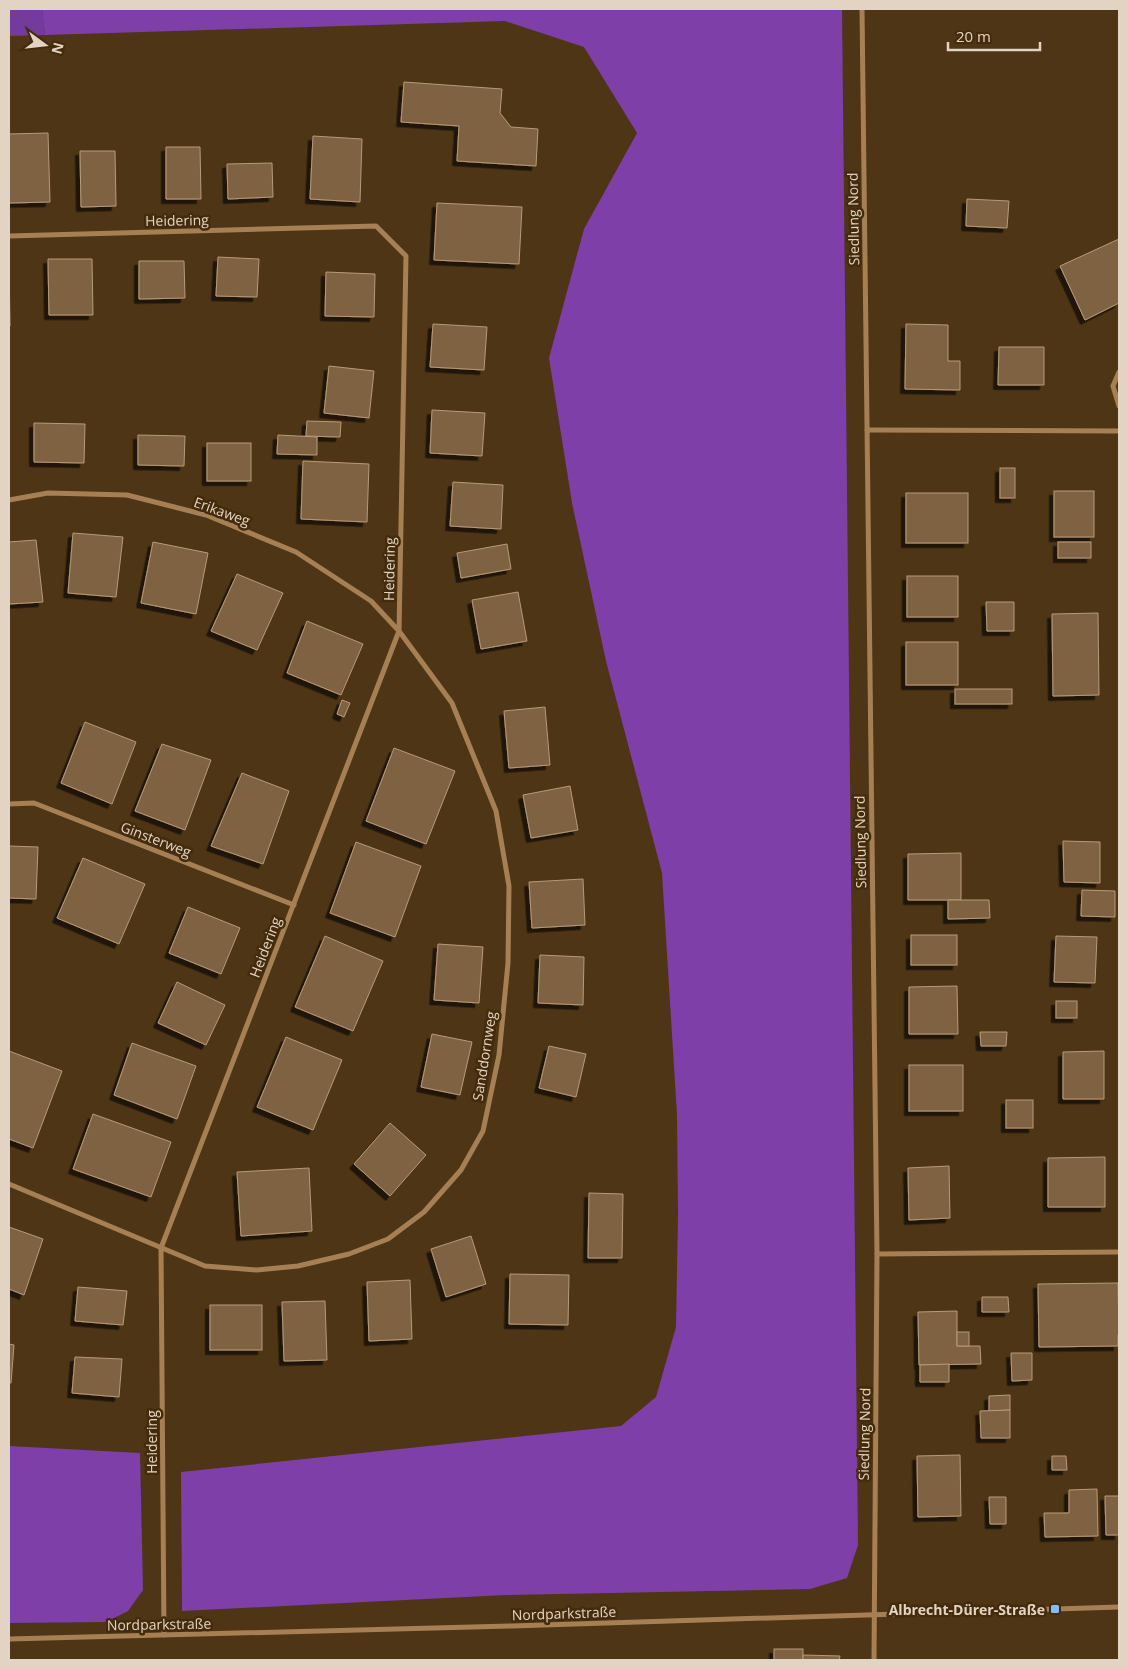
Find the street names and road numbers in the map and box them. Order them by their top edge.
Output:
street label: Siedlung Nord [843,172,863,266]
street label: Heidering [145,210,209,230]
street label: Erikaweg [191,492,253,530]
street label: Heidering [379,537,399,601]
street label: Siedlung Nord [850,795,870,889]
street label: Ginsterweg [118,817,194,861]
street label: Heidering [245,914,285,980]
street label: Sanddornweg [468,1010,501,1102]
street label: Siedlung Nord [854,1387,874,1481]
street label: Heidering [142,1410,161,1474]
street label: Nordparkstraße [511,1602,617,1624]
street label: Nordparkstraße [107,1614,211,1634]

